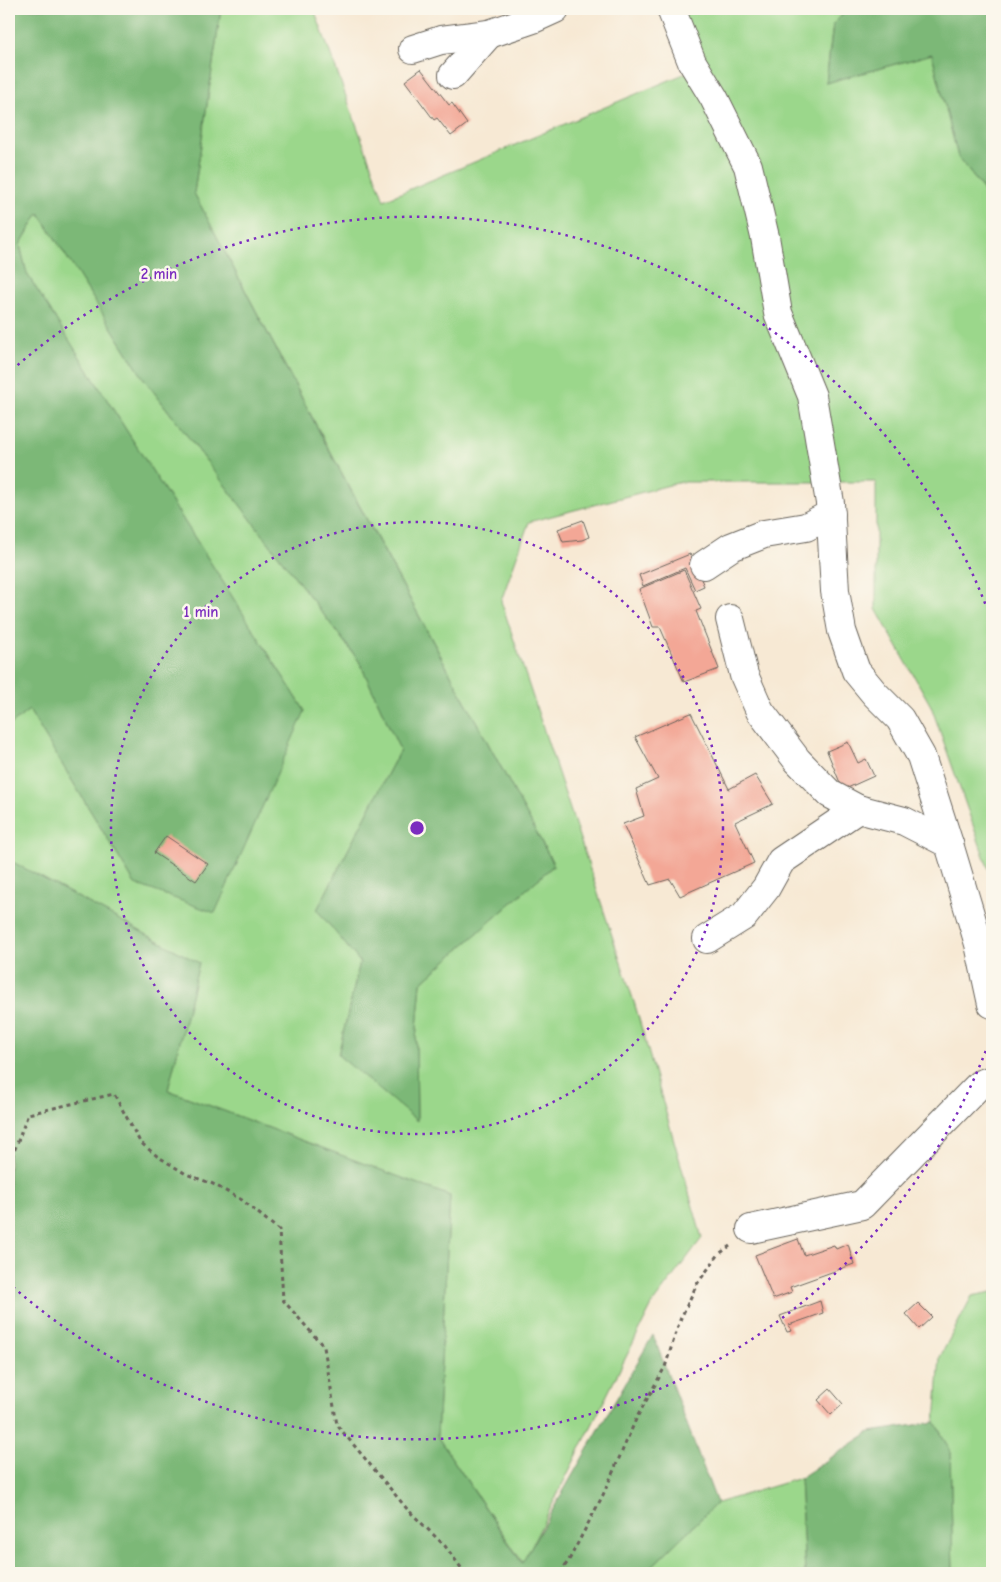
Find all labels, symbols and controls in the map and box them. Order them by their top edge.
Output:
text: 2 min [141,265,177,283]
text: 1 min [184,603,218,621]
centre of rings [408,819,426,837]

